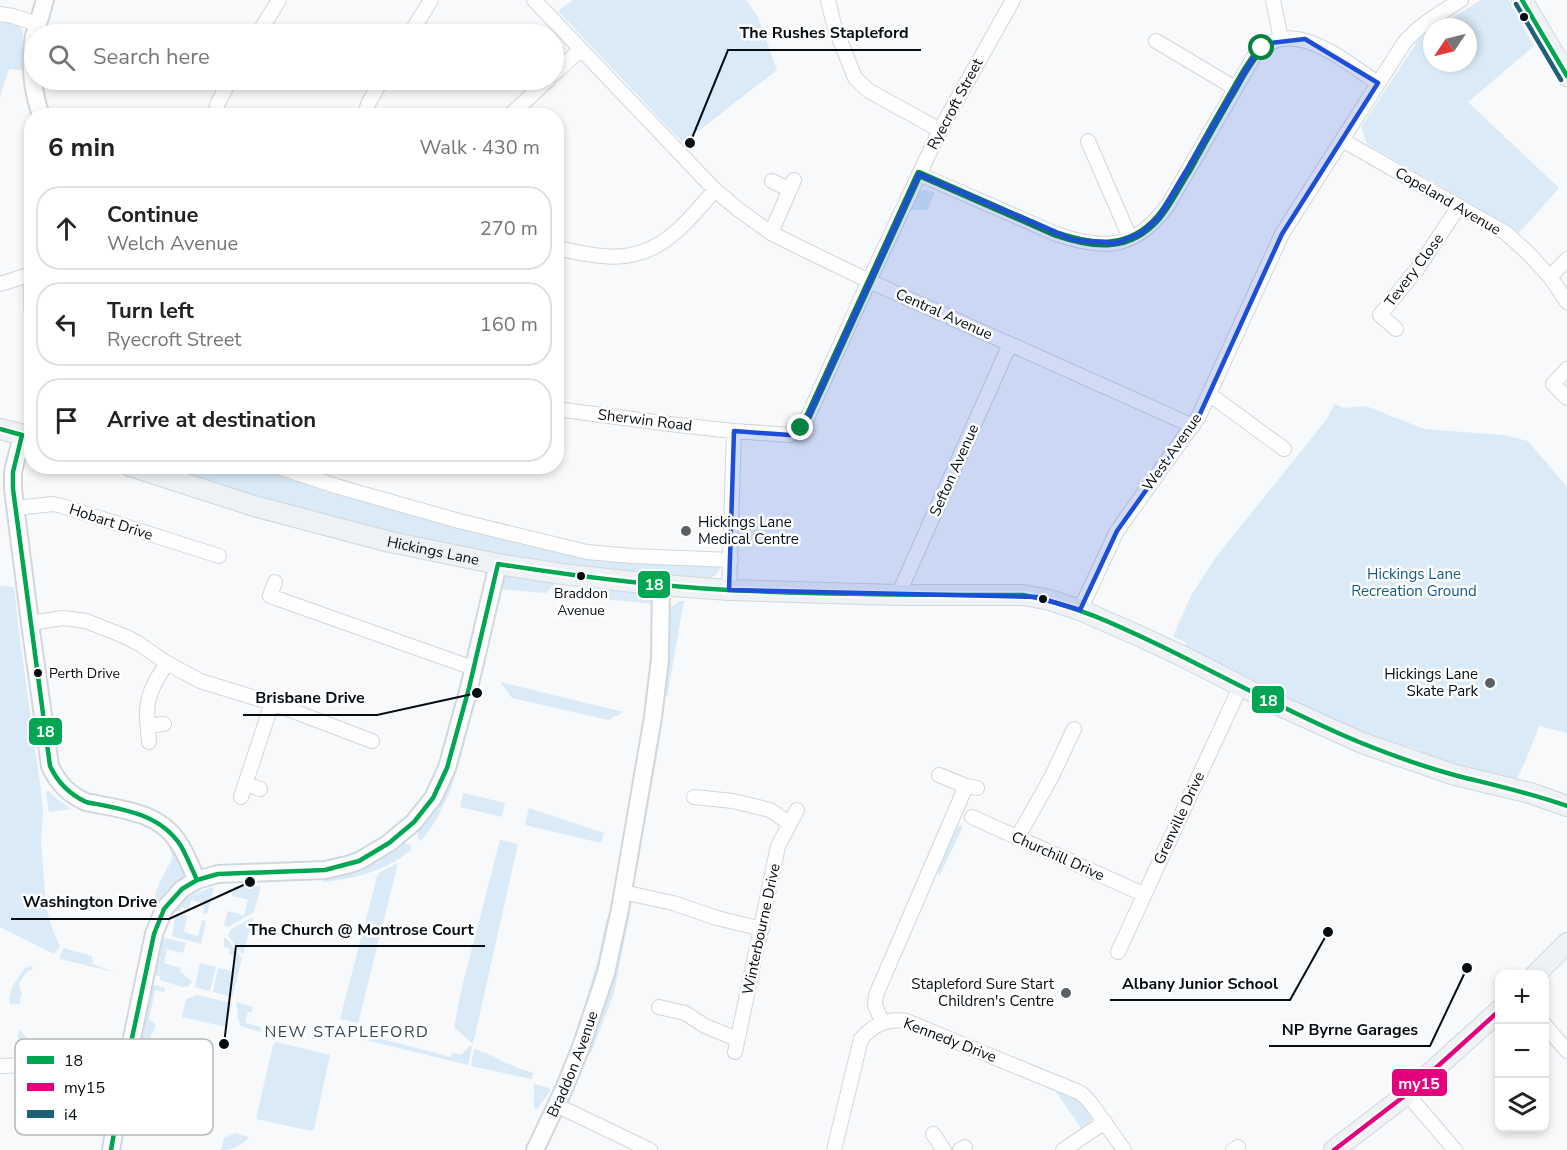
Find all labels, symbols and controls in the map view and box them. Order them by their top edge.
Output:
unlabelled marker [1518,11,1530,23]
callout: The Rushes Stapleford [728,16,921,50]
north arrow [1423,18,1477,72]
text: The Rushes Stapleford [739,22,909,44]
search box [24,24,564,90]
route start [1248,34,1274,60]
icon: search [45,41,78,74]
text: Search here [93,42,210,72]
street label: Ryecroft Street [923,54,988,153]
text: 6 min [48,130,115,165]
text: Walk · 430 m [420,134,540,161]
street label: Copeland Avenue [1391,163,1505,239]
text: Continue [107,200,198,230]
icon: ahead [50,212,83,245]
text: 270 m [480,215,538,242]
street label: Tevery Close [1380,229,1448,311]
text: Welch Avenue [107,230,238,257]
street label: Central Avenue [892,284,996,344]
text: Turn left [107,296,194,326]
icon: left [50,308,83,341]
text: 160 m [480,311,538,338]
text: Ryecroft Street [107,326,241,353]
icon: arrive [50,404,83,437]
street label: Sherwin Road [597,404,693,436]
text: Arrive at destination [107,405,316,435]
street label: West Avenue [1138,409,1206,495]
route end [787,414,813,440]
street label: Sefton Avenue [925,421,983,519]
street label: Hobart Drive [67,499,155,545]
place label: Hickings Lane Medical Centre [698,512,799,549]
marker: Hickings Lane Medical Centre [679,524,693,538]
street label: Hickings Lane [385,532,481,570]
park label: Hickings Lane Recreation Ground [1351,564,1477,601]
marker: Braddon Avenue [575,570,587,582]
line badge: 18 [637,570,671,599]
text: 18 [644,574,664,596]
place label: Braddon Avenue [554,584,608,620]
unlabelled marker [1037,593,1049,605]
place label: Perth Drive [49,664,120,683]
place label: Hickings Lane Skate Park [1384,664,1478,701]
marker: Perth Drive [32,667,44,679]
marker: Hickings Lane Skate Park [1483,676,1497,690]
callout: Brisbane Drive [243,681,377,715]
line badge: 18 [1251,685,1285,714]
text: Brisbane Drive [255,687,365,709]
text: 18 [1258,690,1278,712]
line badge: 18 [28,717,63,746]
text: 18 [35,721,55,743]
street label: Grenville Drive [1149,768,1209,868]
street label: Churchill Drive [1008,827,1108,885]
street label: Winterbourne Drive [737,861,785,997]
callout: Washington Drive [11,885,169,919]
text: Washington Drive [23,891,157,913]
callout: The Church @ Montrose Court [236,912,485,946]
text: The Church @ Montrose Court [248,919,474,941]
callout: Albany Junior School [1110,966,1290,1000]
map controls [1495,970,1549,1132]
button: + [1495,970,1549,1024]
text: Albany Junior School [1122,973,1278,995]
place label: Stapleford Sure Start Children's Centre [911,974,1055,1011]
marker: Stapleford Sure Start Children's Centre [1059,986,1073,1000]
street label: Braddon Avenue [542,1008,602,1120]
callout: NP Byrne Garages [1269,1012,1430,1046]
street label: Kennedy Drive [901,1013,999,1067]
text: NP Byrne Garages [1282,1019,1418,1041]
district label: NEW STAPLEFORD [265,1021,429,1043]
button: − [1495,1024,1549,1078]
legend [15,1039,213,1135]
text: 18 [64,1050,83,1072]
line badge: my15 [1391,1068,1448,1097]
text: my15 [1398,1073,1440,1095]
text: my15 [64,1077,105,1099]
button: layers [1495,1078,1549,1132]
text: i4 [64,1104,78,1126]

